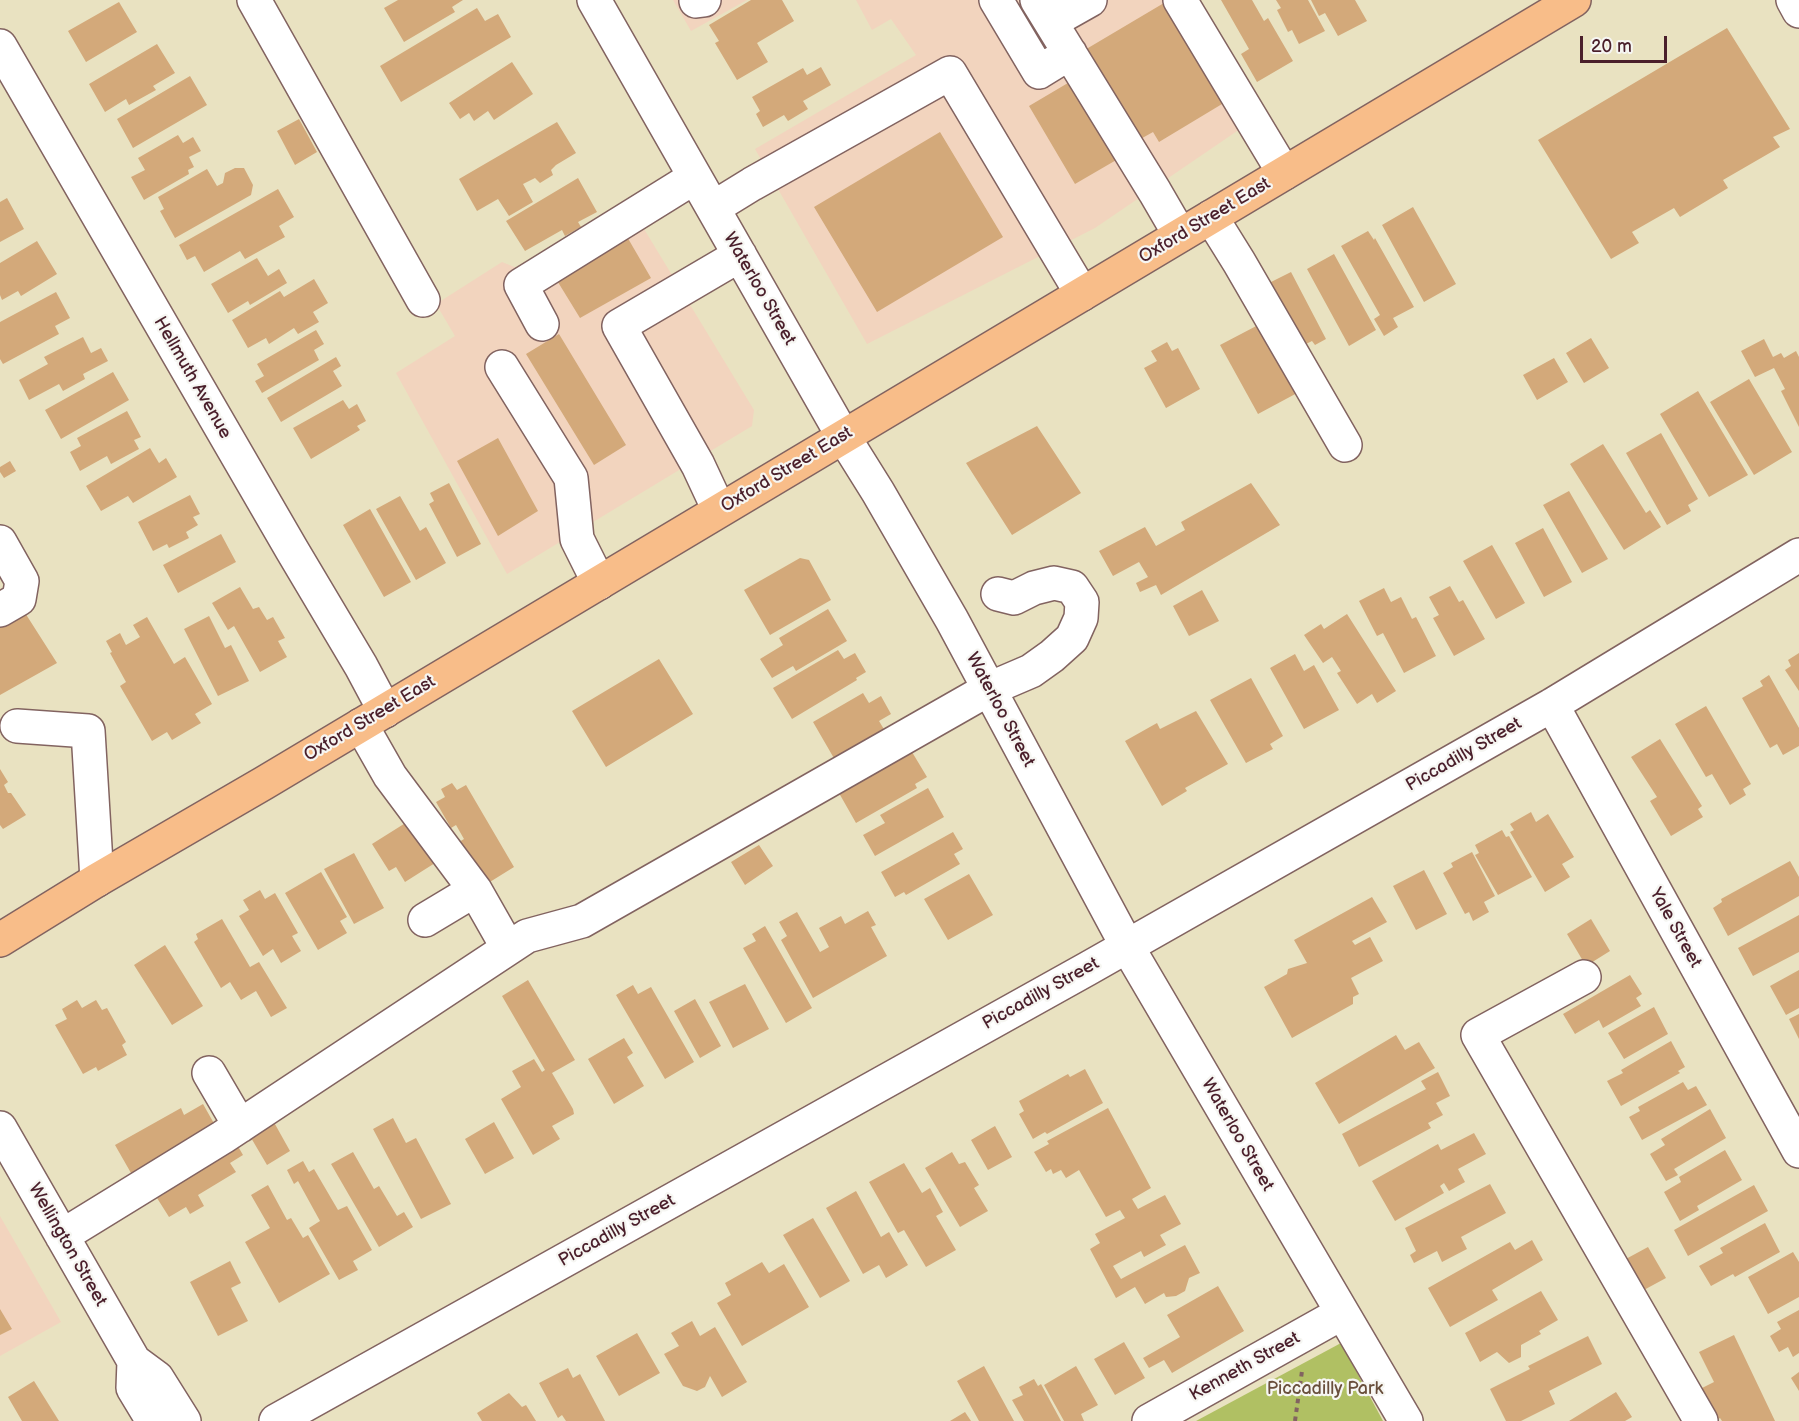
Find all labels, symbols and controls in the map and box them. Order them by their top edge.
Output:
scale bar [1583,24,1670,62]
text: 20 m [1591,36,1632,57]
street label: Oxford Street East [1135,173,1275,269]
street label: Waterloo Street [718,229,800,349]
street label: Hellmuth Avenue [148,313,236,443]
street label: Oxford Street East [717,422,857,518]
street label: Waterloo Street [961,649,1039,771]
street label: Oxford Street East [300,671,440,767]
street label: Piccadilly Street [1402,713,1526,797]
street label: Yale Street [1644,884,1706,972]
street label: Piccadilly Street [979,953,1103,1035]
street label: Waterloo Street [1196,1075,1278,1195]
street label: Wellington Street [23,1180,111,1310]
street label: Piccadilly Street [555,1190,679,1272]
street label: Kenneth Street [1186,1328,1304,1406]
park label: Piccadilly Park [1267,1378,1383,1400]

